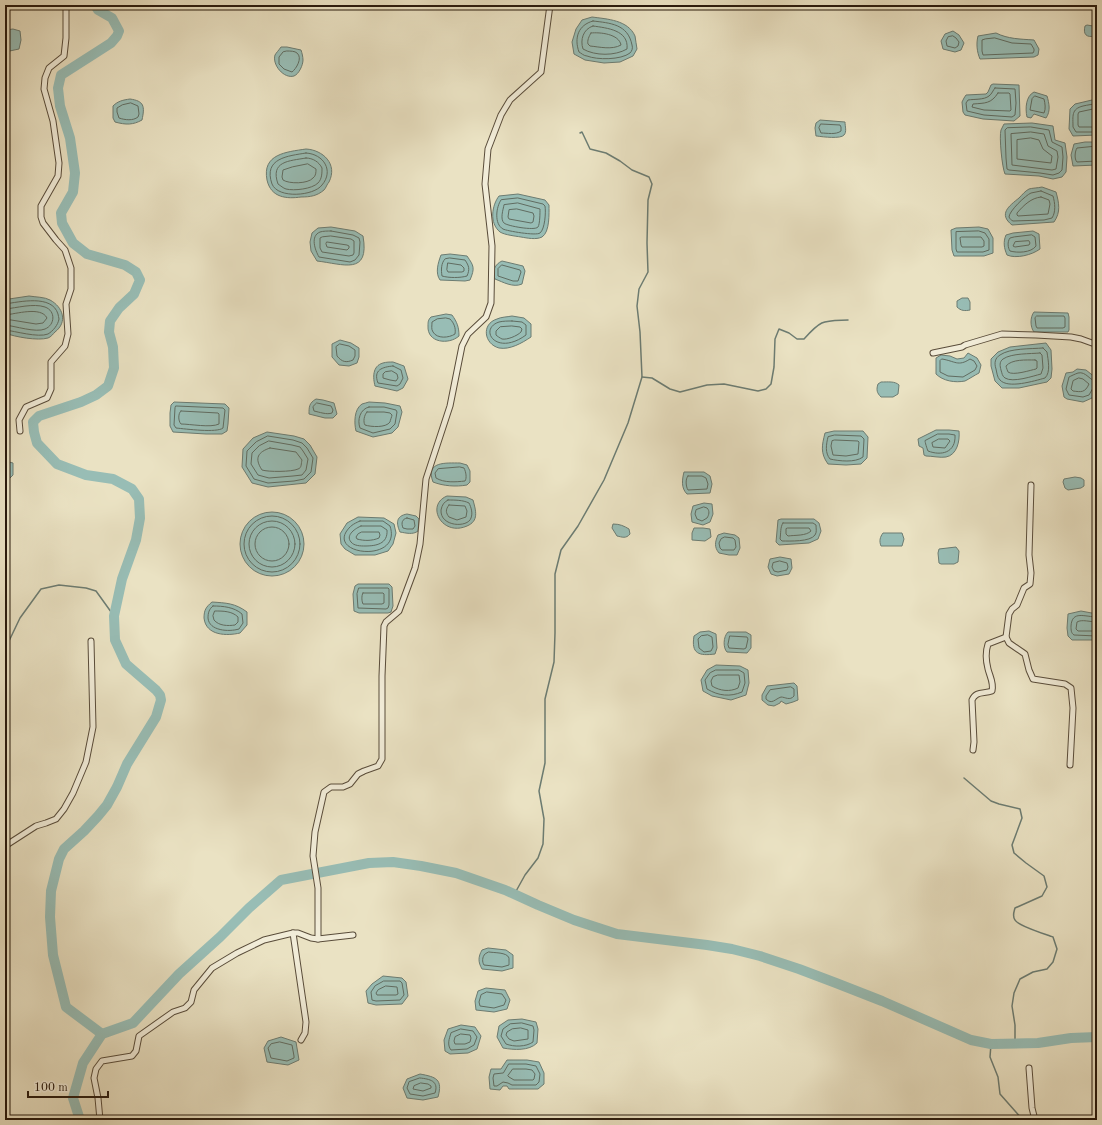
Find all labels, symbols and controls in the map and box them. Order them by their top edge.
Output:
scale bar [28,1073,108,1099]
text: 100 m [34,1082,68,1094]

